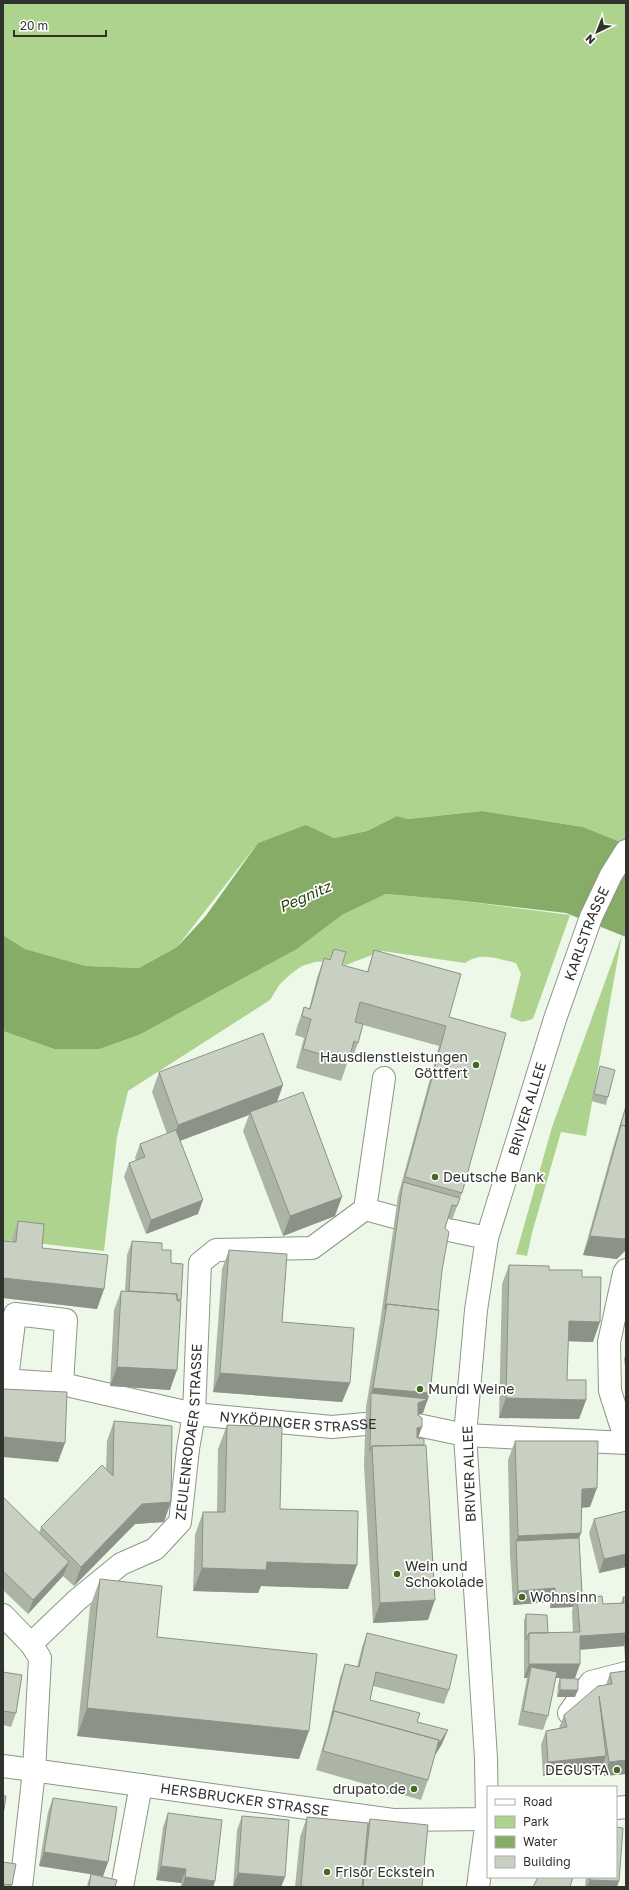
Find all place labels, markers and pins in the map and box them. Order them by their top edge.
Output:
place label: Hausdienstleistungen Göttfert [320,1048,468,1081]
marker: Hausdienstleistungen Göttfert [471,1060,481,1070]
place label: Deutsche Bank [443,1168,544,1185]
marker: Deutsche Bank [430,1172,440,1182]
place label: Mundi Weine [428,1380,514,1397]
marker: Mundi Weine [415,1384,425,1394]
place label: Wein und Schokolade [405,1557,484,1590]
marker: Wein und Schokolade [392,1569,402,1579]
place label: Wohnsinn [530,1588,597,1605]
marker: Wohnsinn [517,1592,527,1602]
place label: DEGUSTA [545,1761,610,1778]
marker: DEGUSTA [612,1765,622,1775]
place label: drupato.de [333,1780,406,1797]
marker: drupato.de [409,1784,419,1794]
place label: Frisör Eckstein [335,1863,435,1880]
marker: Frisör Eckstein [322,1867,332,1877]

